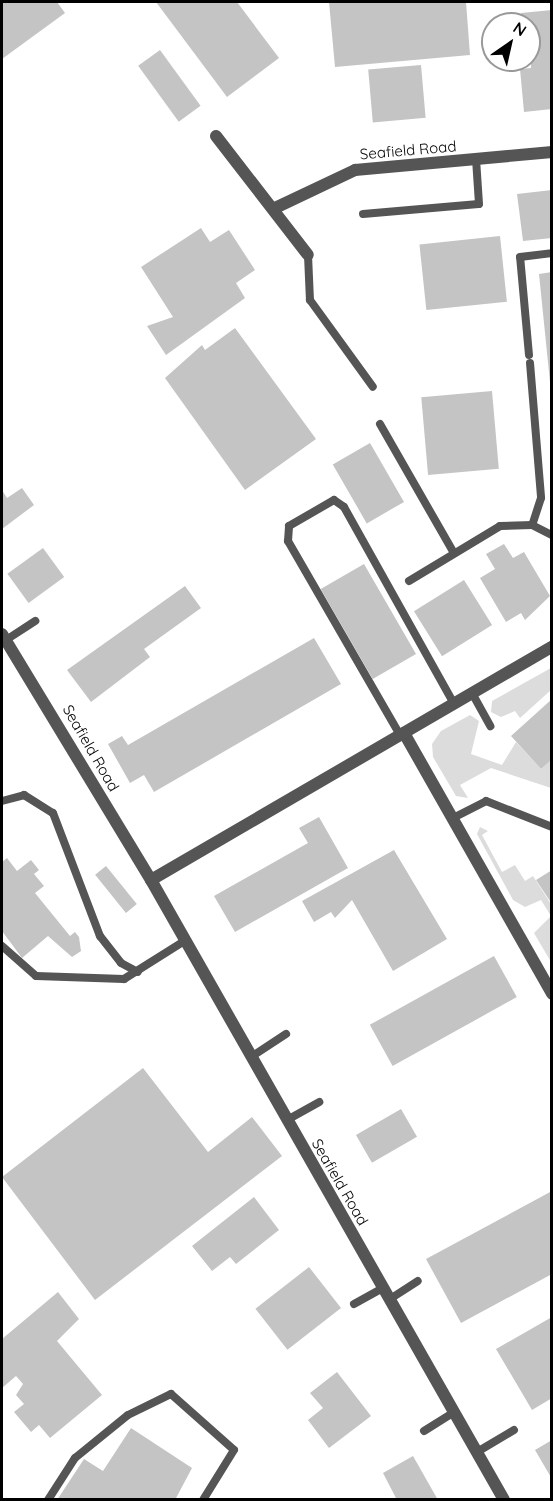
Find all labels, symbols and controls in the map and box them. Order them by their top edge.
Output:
north arrow [481,12,541,72]
text: N [509,17,530,40]
street label: Seafield Road [359,137,457,163]
street label: Seafield Road [59,702,123,794]
street label: Seafield Road [308,1136,372,1228]

